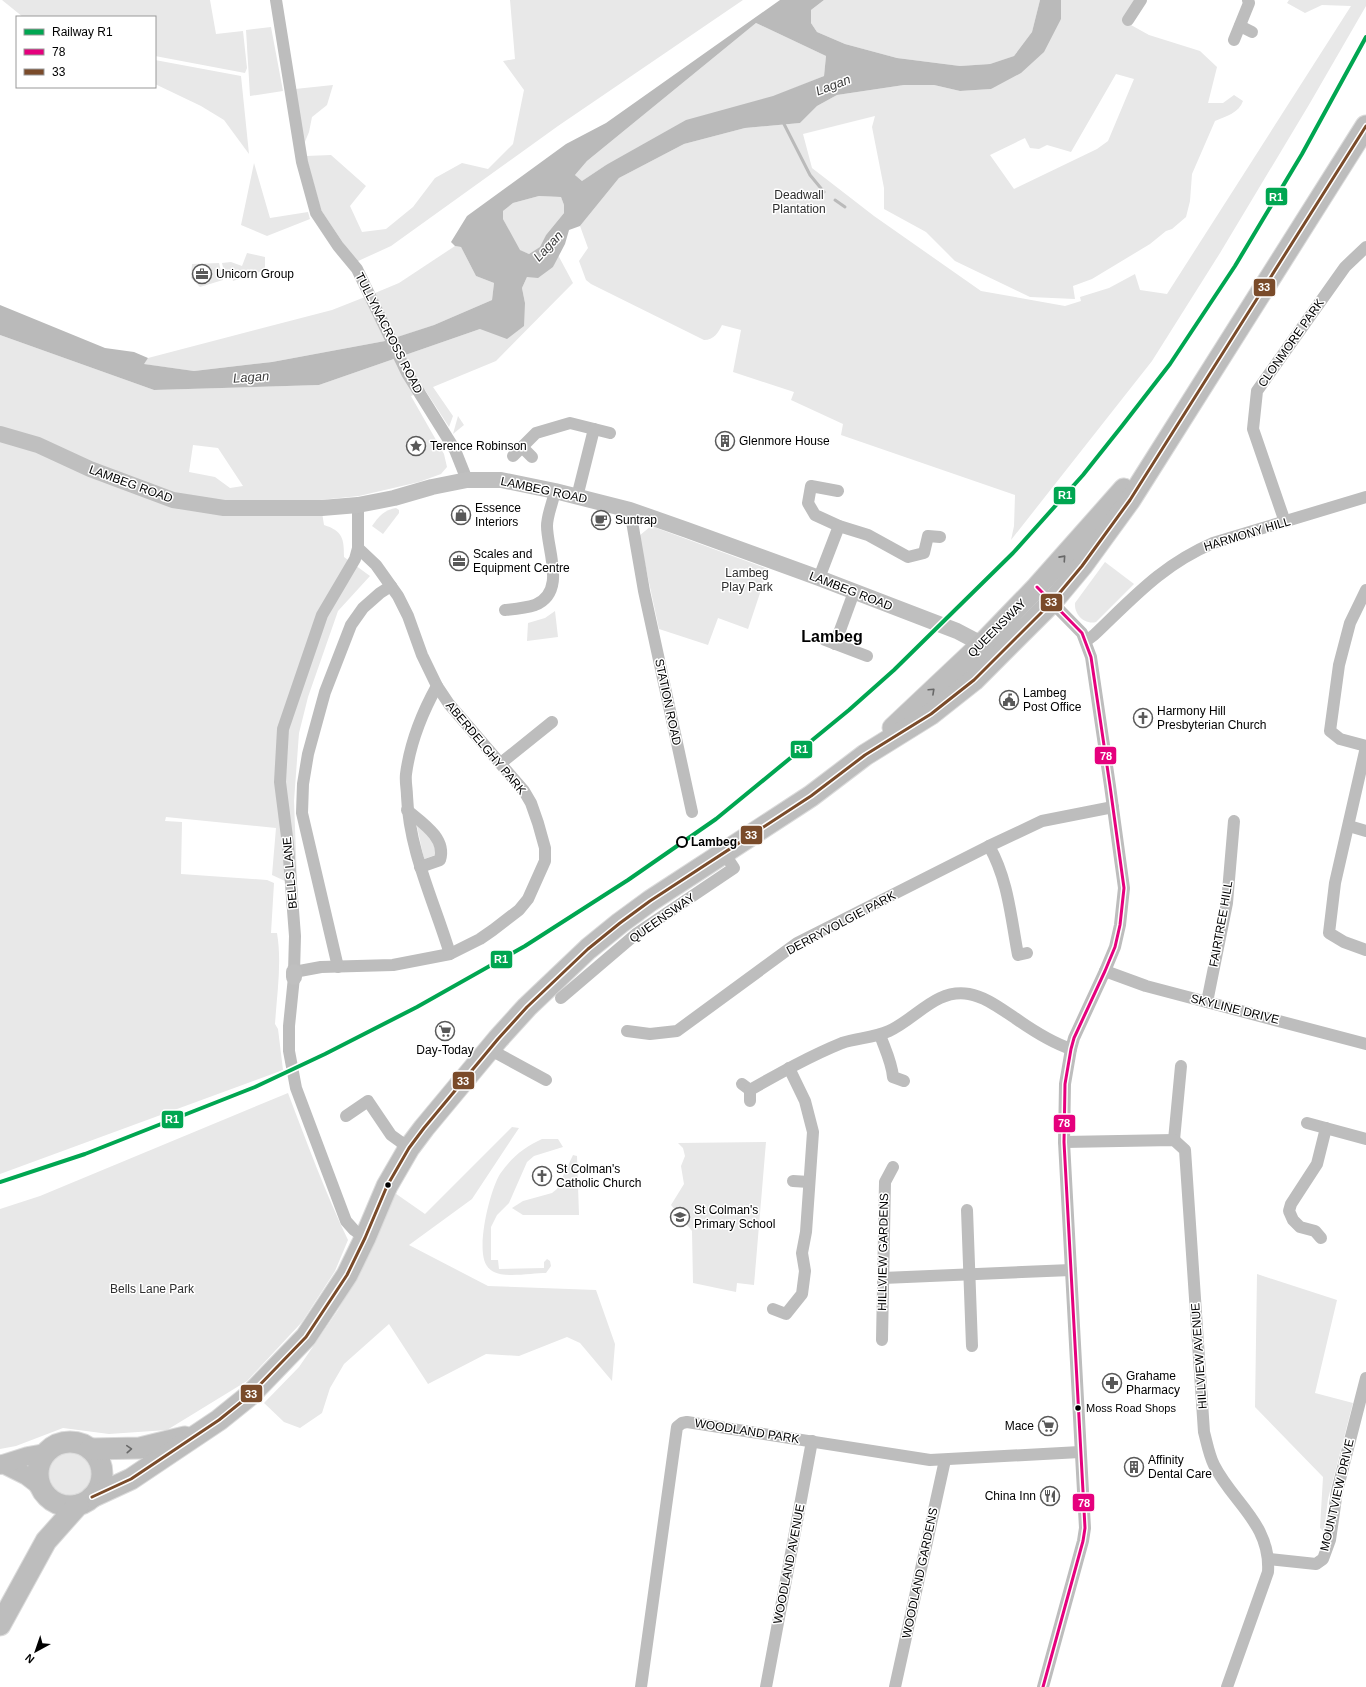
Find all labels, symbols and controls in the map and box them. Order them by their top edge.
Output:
legend [16,16,156,88]
text: Railway R1 [52,25,113,39]
text: 78 [52,45,66,59]
text: 33 [52,65,66,79]
water label: Lagan [813,72,853,98]
line badge: R1 [1265,187,1288,206]
park label: Deadwall Plantation [772,188,826,216]
text: R1 [1269,191,1283,203]
water label: Lagan [530,228,566,264]
office icon: Unicorn Group [191,263,213,285]
place label: Unicorn Group [216,267,294,281]
street label: TULLYNACROSS ROAD [352,270,426,396]
line badge: 33 [1253,278,1276,297]
text: 33 [1258,281,1270,293]
street label: CLONMORE PARK [1255,296,1327,390]
water label: Lagan [232,368,270,386]
building icon: Glenmore House [714,430,736,452]
place label: Glenmore House [739,434,830,448]
place icon: Terence Robinson [405,435,427,457]
place label: Terence Robinson [430,439,527,453]
street label: LAMBEG ROAD [87,462,175,506]
street label: LAMBEG ROAD [499,474,589,506]
line badge: R1 [1053,486,1076,505]
text: R1 [1058,489,1072,501]
place label: Essence Interiors [475,501,521,529]
shop icon: Essence Interiors [450,504,472,526]
cafe icon: Suntrap [590,509,612,531]
place label: Suntrap [615,513,657,527]
street label: HARMONY HILL [1202,514,1292,554]
place label: Scales and Equipment Centre [473,547,570,575]
office icon: Scales and Equipment Centre [448,550,470,572]
one-way arrow [1059,556,1066,563]
park label: Lambeg Play Park [721,566,774,594]
street label: LAMBEG ROAD [807,569,895,613]
line badge: 33 [1040,593,1063,612]
street label: QUEENSWAY [965,596,1029,660]
text: 33 [1045,596,1057,608]
district label: Lambeg [801,628,863,645]
street label: STATION ROAD [652,657,684,747]
place label: Lambeg Post Office [1023,686,1082,714]
one-way arrow [927,688,935,696]
public building icon: Lambeg Post Office [998,689,1020,711]
street label: ABERDELGHY PARK [443,699,529,797]
place label: Harmony Hill Presbyterian Church [1157,704,1266,732]
church icon: Harmony Hill Presbyterian Church [1132,707,1154,729]
line badge: R1 [790,740,813,759]
text: R1 [794,743,808,755]
line badge: 78 [1094,746,1117,765]
text: 78 [1100,750,1112,762]
line badge: 33 [740,825,763,845]
text: 33 [745,829,757,841]
place label: Lambeg [691,835,737,849]
marker: Lambeg [676,836,688,848]
street label: BELLS LANE [280,837,300,909]
street label: FAIRTREE HILL [1207,880,1236,968]
street label: DERRYVOLGIE PARK [784,888,898,958]
street label: QUEENSWAY [627,890,697,946]
line badge: R1 [490,950,513,969]
text: R1 [494,953,508,965]
street label: SKYLINE DRIVE [1189,991,1281,1027]
supermarket icon: Day-Today [434,1020,456,1042]
place label: Day-Today [416,1043,474,1057]
line badge: 33 [452,1071,475,1090]
text: 33 [457,1075,469,1087]
line badge: R1 [161,1110,184,1129]
text: R1 [165,1113,179,1125]
line badge: 78 [1053,1114,1076,1133]
text: 78 [1058,1117,1070,1129]
place label: St Colman's Catholic Church [556,1162,641,1190]
church icon: St Colman's Catholic Church [531,1165,553,1187]
unlabelled marker [383,1180,393,1190]
street label: HILLVIEW GARDENS [875,1193,891,1311]
place label: St Colman's Primary School [694,1203,775,1231]
school or university icon: St Colman's Primary School [669,1206,691,1228]
park label: Bells Lane Park [110,1282,195,1296]
street label: HILLVIEW AVENUE [1188,1303,1210,1409]
place label: Grahame Pharmacy [1126,1369,1180,1397]
pharmacy icon: Grahame Pharmacy [1101,1372,1123,1394]
line badge: 33 [240,1384,263,1403]
text: 33 [245,1388,257,1400]
place label: Moss Road Shops [1086,1402,1176,1414]
marker: Moss Road Shops [1073,1403,1083,1413]
supermarket icon: Mace [1037,1415,1059,1437]
street label: WOODLAND PARK [694,1416,800,1446]
place label: Mace [1005,1419,1034,1433]
street label: MOUNTVIEW DRIVE [1317,1438,1357,1552]
one-way arrow [126,1444,132,1453]
place label: Affinity Dental Care [1148,1453,1212,1481]
building icon: Affinity Dental Care [1123,1456,1145,1478]
restaurant icon: China Inn [1039,1485,1061,1507]
place label: China Inn [985,1489,1036,1503]
line badge: 78 [1072,1493,1095,1512]
text: 78 [1078,1497,1090,1509]
street label: WOODLAND AVENUE [771,1503,807,1625]
street label: WOODLAND GARDENS [899,1506,941,1640]
north arrow [16,1631,56,1671]
text: N [23,1651,36,1666]

